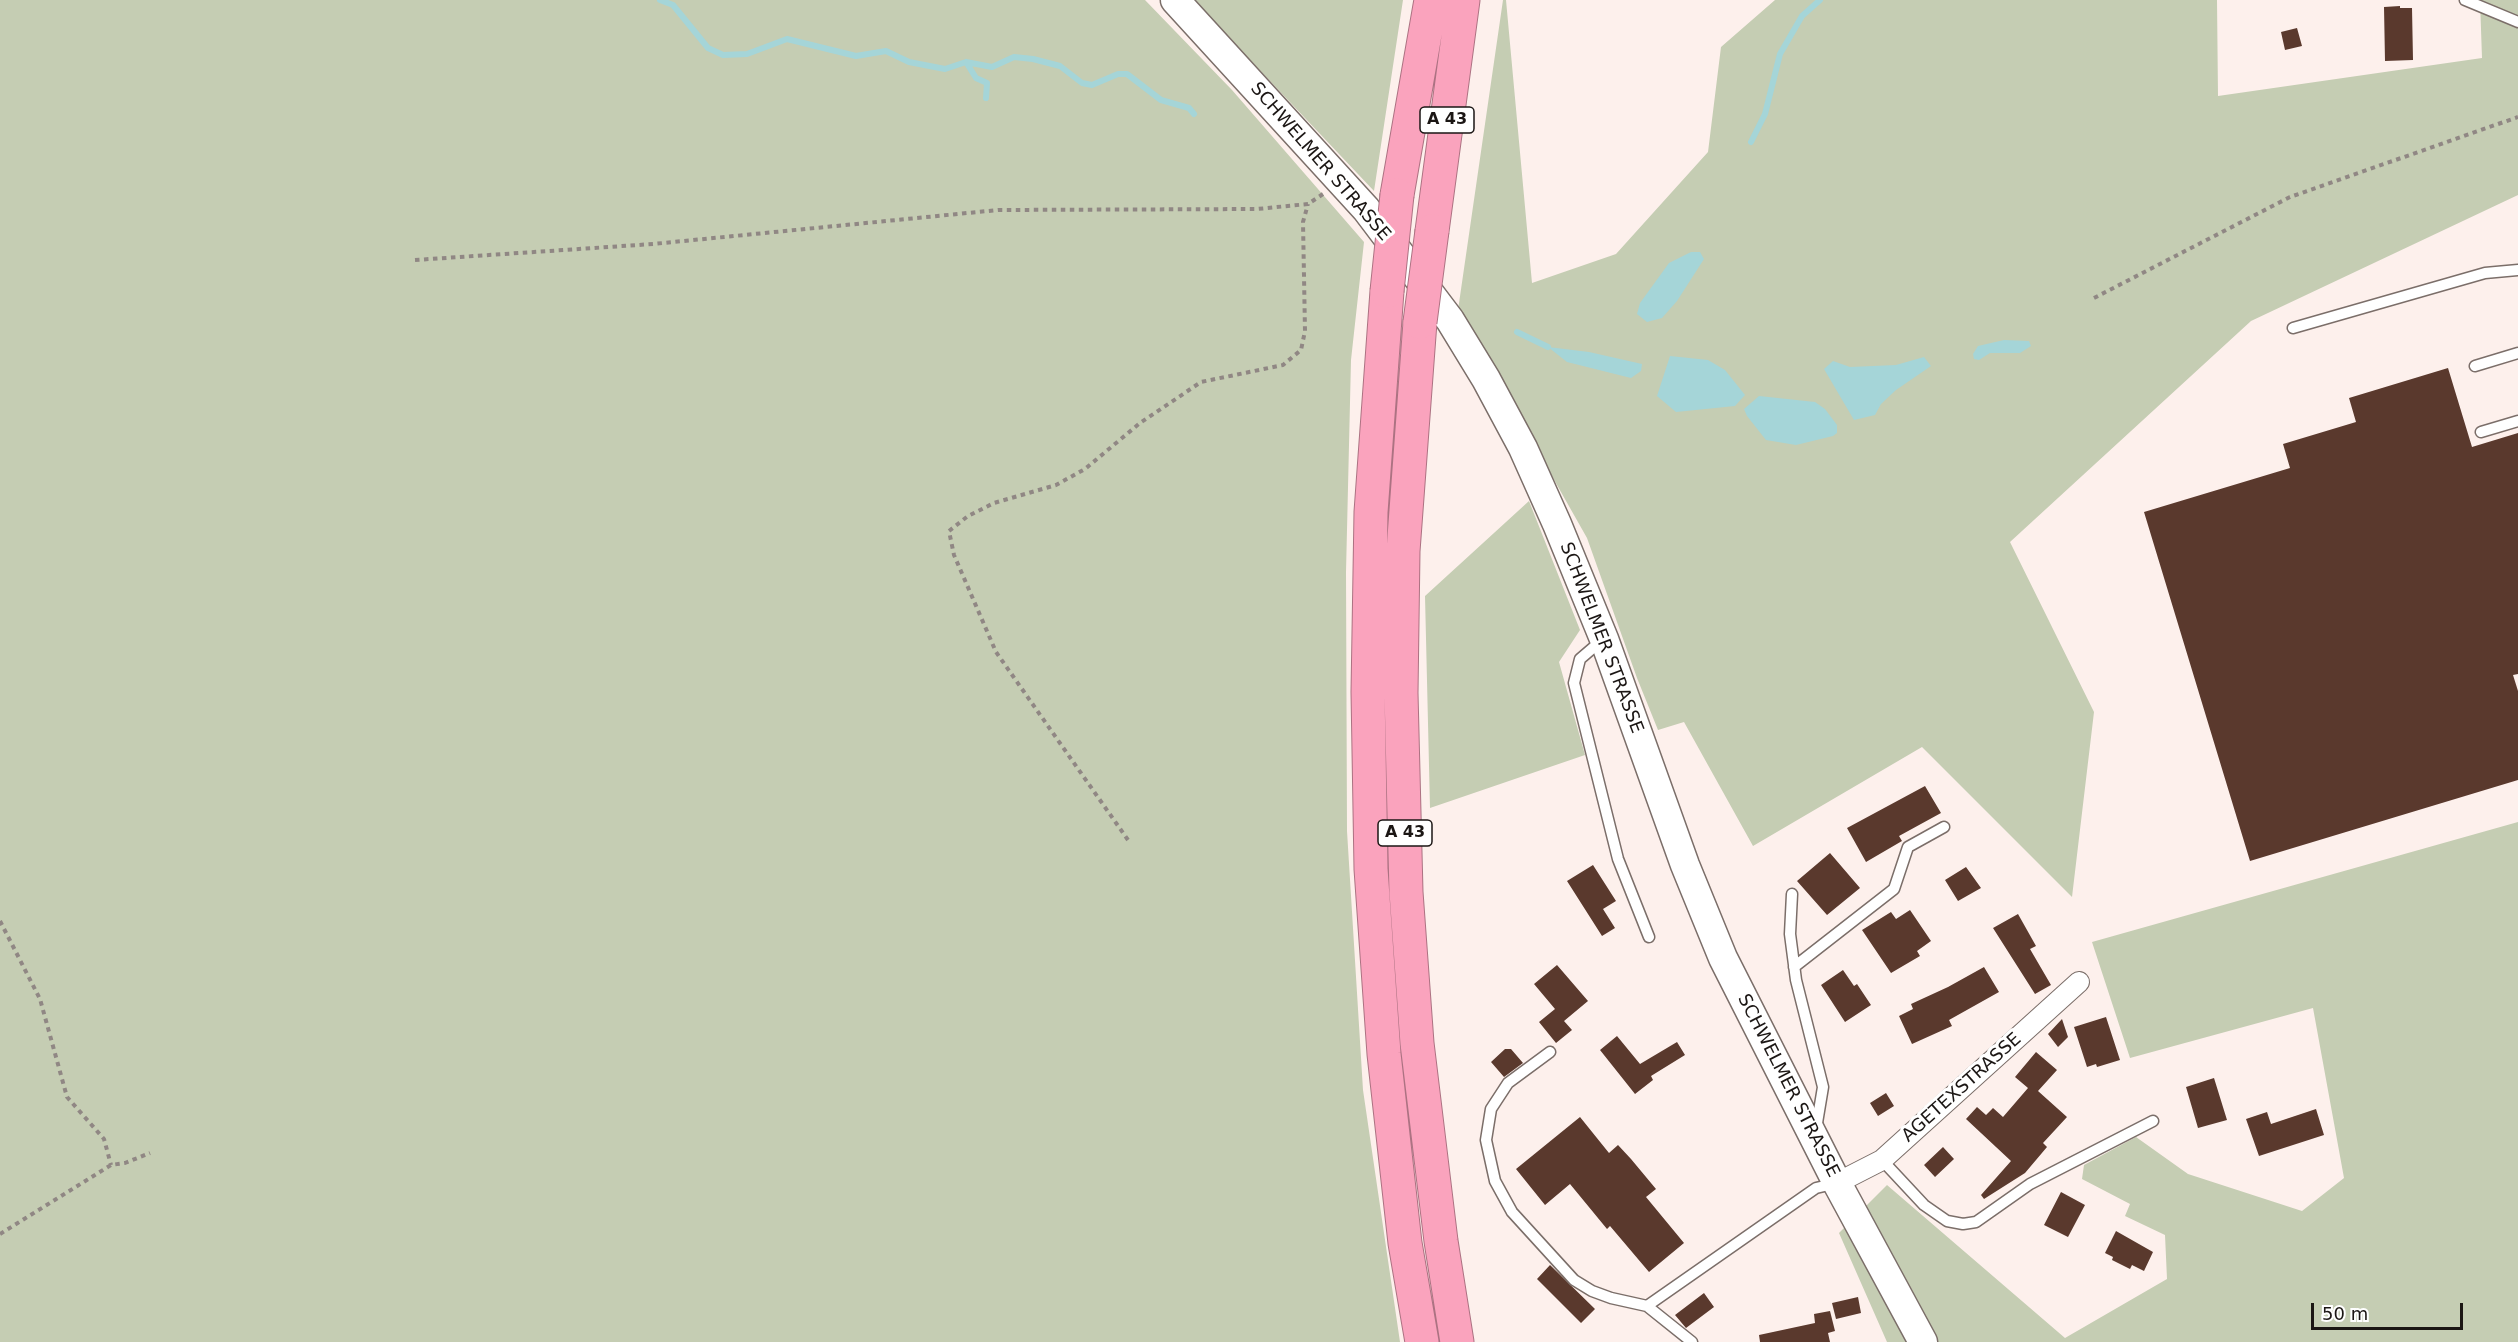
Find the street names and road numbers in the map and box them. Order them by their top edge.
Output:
street label: SCHWELMER STRASSE [1245,78,1395,246]
road number: A 43 [1420,107,1474,133]
street label: SCHWELMER STRASSE [1555,540,1647,736]
road number: A 43 [1378,820,1432,846]
street label: SCHWELMER STRASSE [1732,991,1844,1181]
street label: AGETEXSTRASSE [1898,1029,2026,1147]

